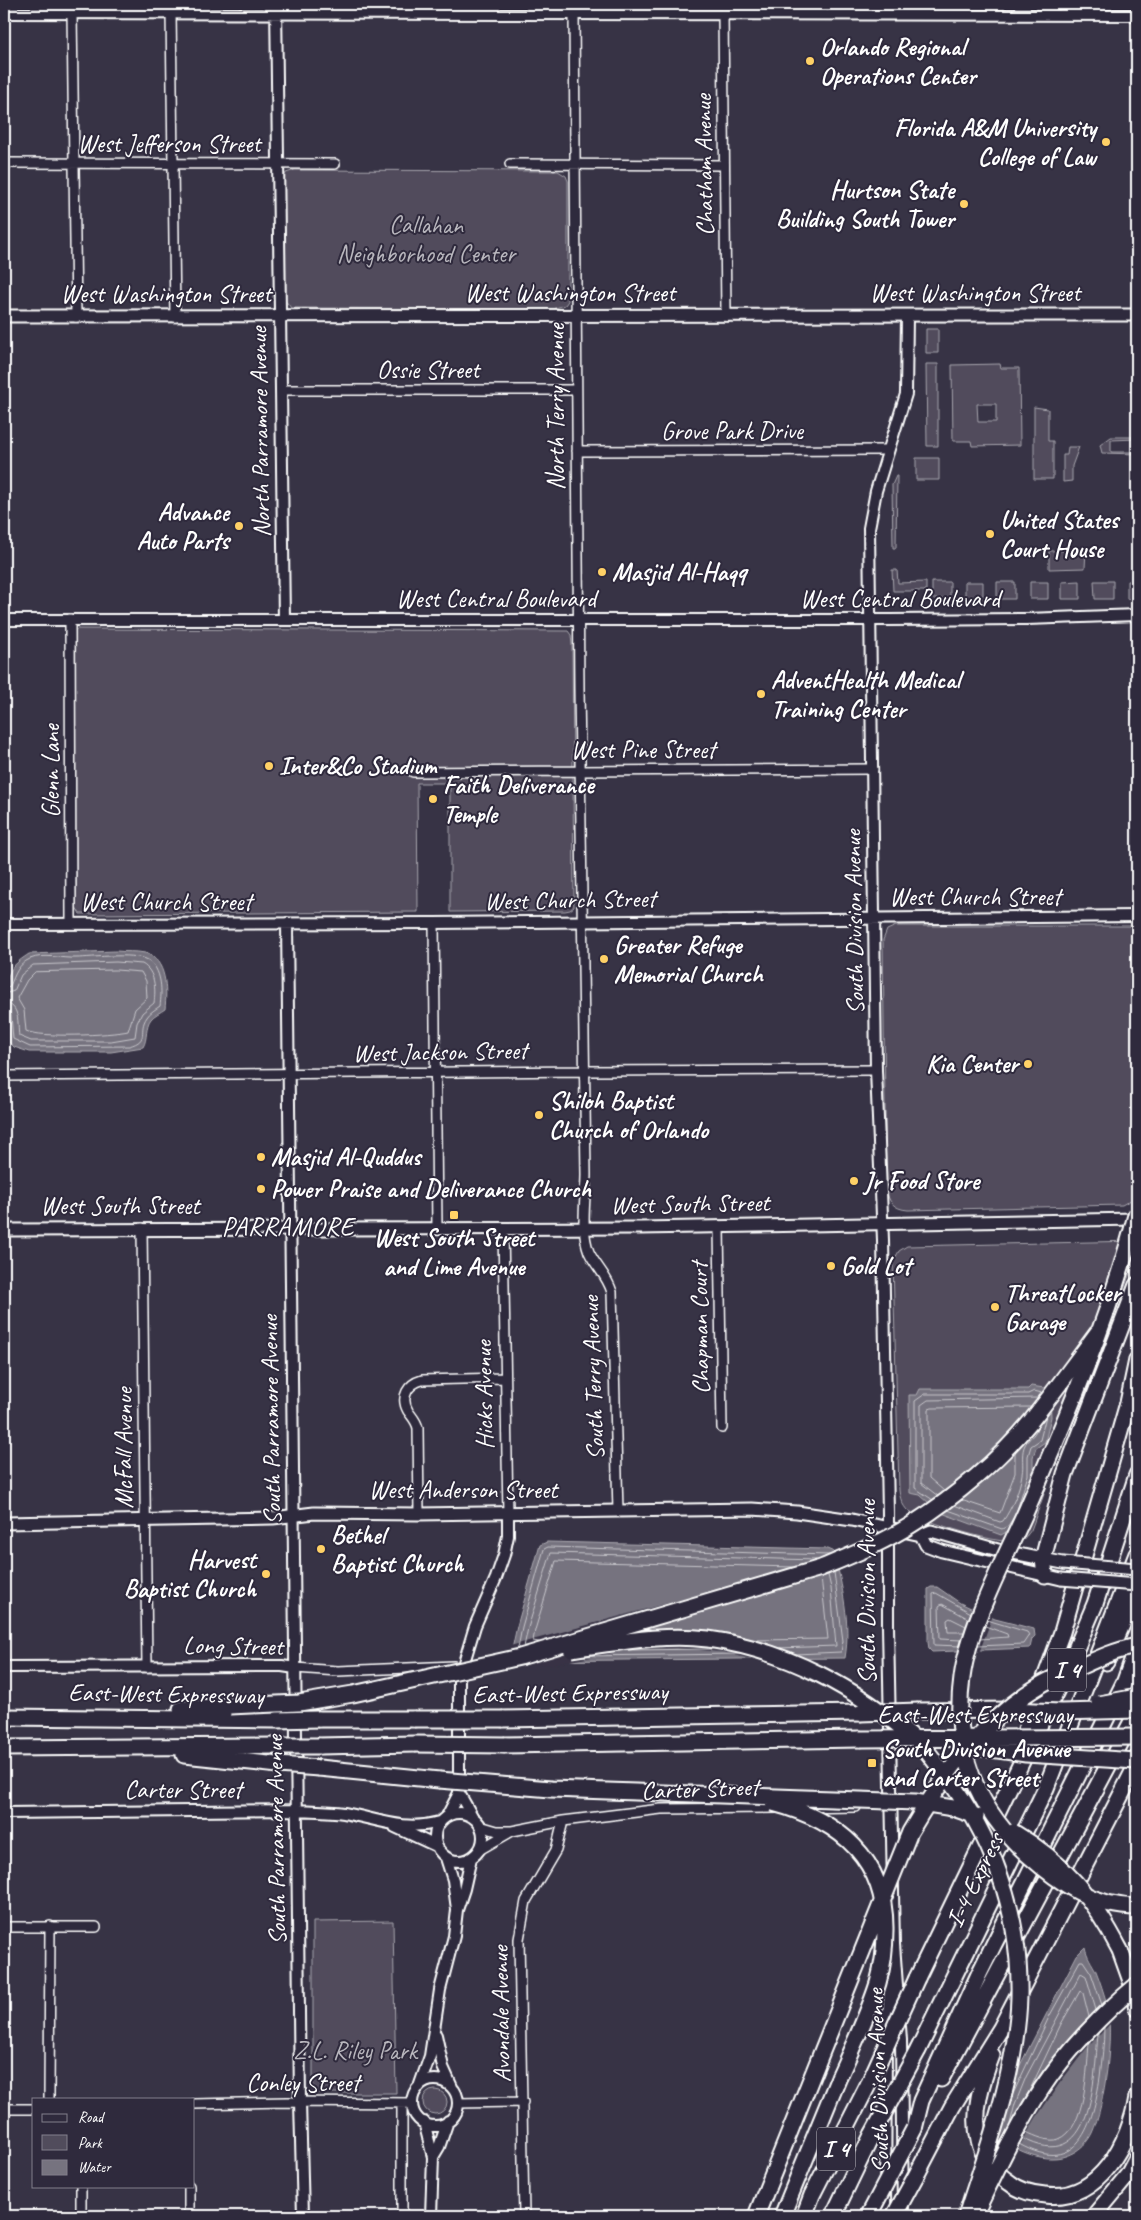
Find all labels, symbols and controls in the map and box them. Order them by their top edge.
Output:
place label: Orlando Regional Operations Center [820,31,979,92]
marker: Orlando Regional Operations Center [804,55,816,67]
street label: Chatham Avenue [687,92,721,236]
place label: Florida A&M University College of Law [894,112,1098,173]
street label: West Jefferson Street [77,128,263,160]
marker: Florida A&M University College of Law [1100,136,1112,148]
place label: Hurtson State Building South Tower [776,174,957,235]
marker: Hurtson State Building South Tower [958,198,970,210]
park label: Callahan Neighborhood Center [337,209,517,270]
street label: West Washington Street [465,277,678,309]
street label: West Washington Street [870,277,1083,309]
street label: West Washington Street [61,278,274,310]
street label: North Terry Avenue [540,322,572,490]
street label: North Parramore Avenue [242,325,278,538]
street label: Ossie Street [377,354,482,386]
street label: Grove Park Drive [661,415,805,447]
place label: Advance Auto Parts [137,496,231,557]
place label: United States Court House [1000,504,1120,565]
marker: Advance Auto Parts [233,520,245,532]
marker: United States Court House [984,528,996,540]
place label: Masjid Al-Haqq [612,556,750,588]
marker: Masjid Al-Haqq [596,566,608,578]
street label: West Central Boulevard [396,583,600,615]
street label: West Central Boulevard [800,583,1004,615]
place label: AdventHealth Medical Training Center [771,664,965,725]
marker: AdventHealth Medical Training Center [755,688,767,700]
street label: Glenn Lane [35,722,67,818]
street label: West Pine Street [571,734,719,766]
place label: Inter&Co Stadium [279,750,438,782]
marker: Inter&Co Stadium [263,760,275,772]
place label: Faith Deliverance Temple [443,769,596,830]
marker: Faith Deliverance Temple [427,793,439,805]
street label: South Division Avenue [836,828,872,1015]
street label: West Church Street [889,881,1064,913]
street label: West Church Street [484,882,660,917]
street label: West Church Street [80,886,255,918]
place label: Greater Refuge Memorial Church [614,929,764,990]
marker: Greater Refuge Memorial Church [598,953,610,965]
street label: West Jackson Street [353,1034,531,1070]
place label: Kia Center [926,1048,1021,1080]
marker: Kia Center [1022,1058,1034,1070]
place label: Shiloh Baptist Church of Orlando [549,1085,710,1146]
marker: Shiloh Baptist Church of Orlando [533,1109,545,1121]
place label: Masjid Al-Quddus [271,1141,423,1173]
marker: Masjid Al-Quddus [255,1151,267,1163]
place label: Jr Food Store [862,1165,982,1197]
place label: Power Praise and Deliverance Church [271,1173,591,1205]
marker: Jr Food Store [848,1175,860,1187]
marker: Power Praise and Deliverance Church [255,1183,267,1195]
street label: West South Street [610,1187,772,1221]
street label: West South Street [41,1190,202,1222]
marker: West South Street and Lime Avenue [448,1209,460,1221]
district label: PARRAMORE [222,1210,356,1243]
place label: West South Street and Lime Avenue [374,1222,537,1283]
place label: Gold Lot [841,1250,915,1282]
street label: Chapman Court [683,1258,717,1394]
marker: Gold Lot [825,1260,837,1272]
place label: ThreatLocker Garage [1005,1277,1123,1338]
street label: South Terry Avenue [574,1294,612,1461]
marker: ThreatLocker Garage [989,1301,1001,1313]
street label: South Parramore Avenue [253,1313,289,1525]
street label: Hicks Avenue [467,1338,501,1450]
street label: McFall Avenue [108,1386,140,1508]
street label: West Anderson Street [369,1474,560,1506]
street label: South Division Avenue [851,1498,883,1684]
place label: Bethel Baptist Church [331,1519,465,1580]
marker: Bethel Baptist Church [315,1543,327,1555]
place label: Harvest Baptist Church [124,1544,259,1605]
marker: Harvest Baptist Church [260,1568,272,1580]
street label: Long Street [183,1629,286,1663]
road number: I 4 [1048,1648,1086,1692]
street label: East-West Expressway [472,1675,670,1711]
street label: East-West Expressway [68,1676,266,1712]
street label: East-West Expressway [877,1699,1075,1731]
street label: South Parramore Avenue [258,1733,294,1945]
place label: South Division Avenue and Carter Street [882,1733,1071,1794]
marker: South Division Avenue and Carter Street [866,1757,878,1769]
street label: Carter Street [641,1771,763,1807]
street label: Carter Street [124,1774,246,1806]
street label: I-4 Express [938,1825,1013,1932]
street label: Avondale Avenue [484,1944,518,2083]
street label: South Division Avenue [859,1986,897,2174]
park label: Z.L. Riley Park [293,2035,419,2067]
street label: Conley Street [246,2067,363,2099]
legend [32,2098,195,2188]
text: Road [78,2108,105,2127]
road number: I 4 [817,2128,855,2170]
text: Park [78,2134,103,2153]
text: Water [78,2158,112,2177]

